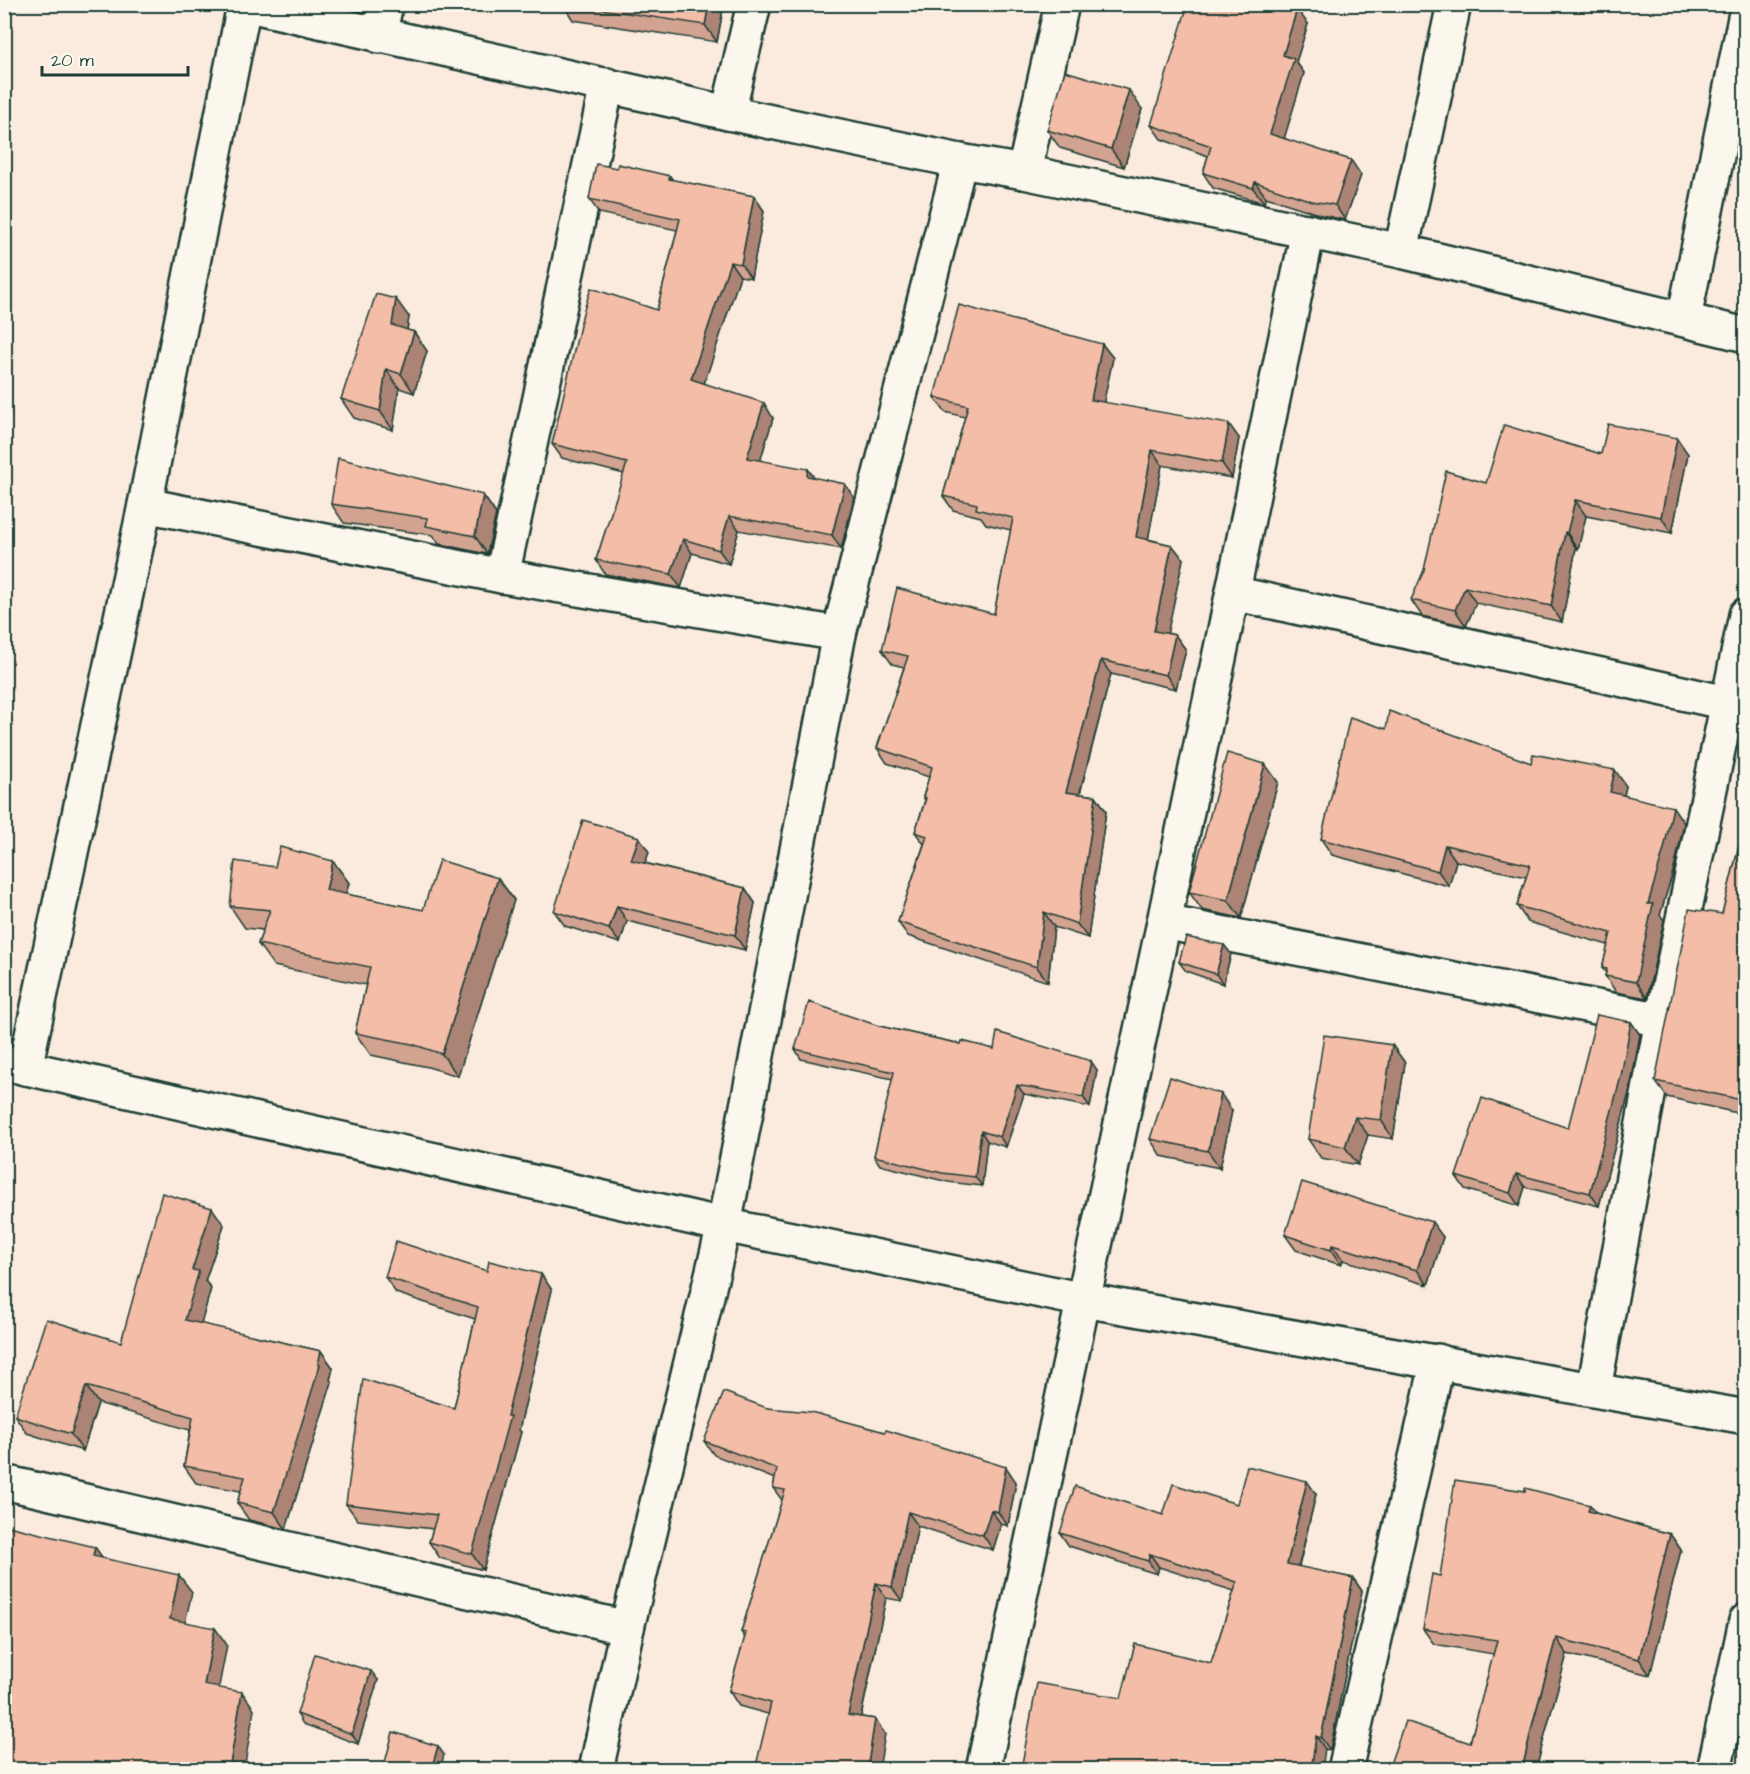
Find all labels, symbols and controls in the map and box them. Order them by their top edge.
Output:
scale bar [42,39,188,77]
text: 20 m [51,48,94,73]

